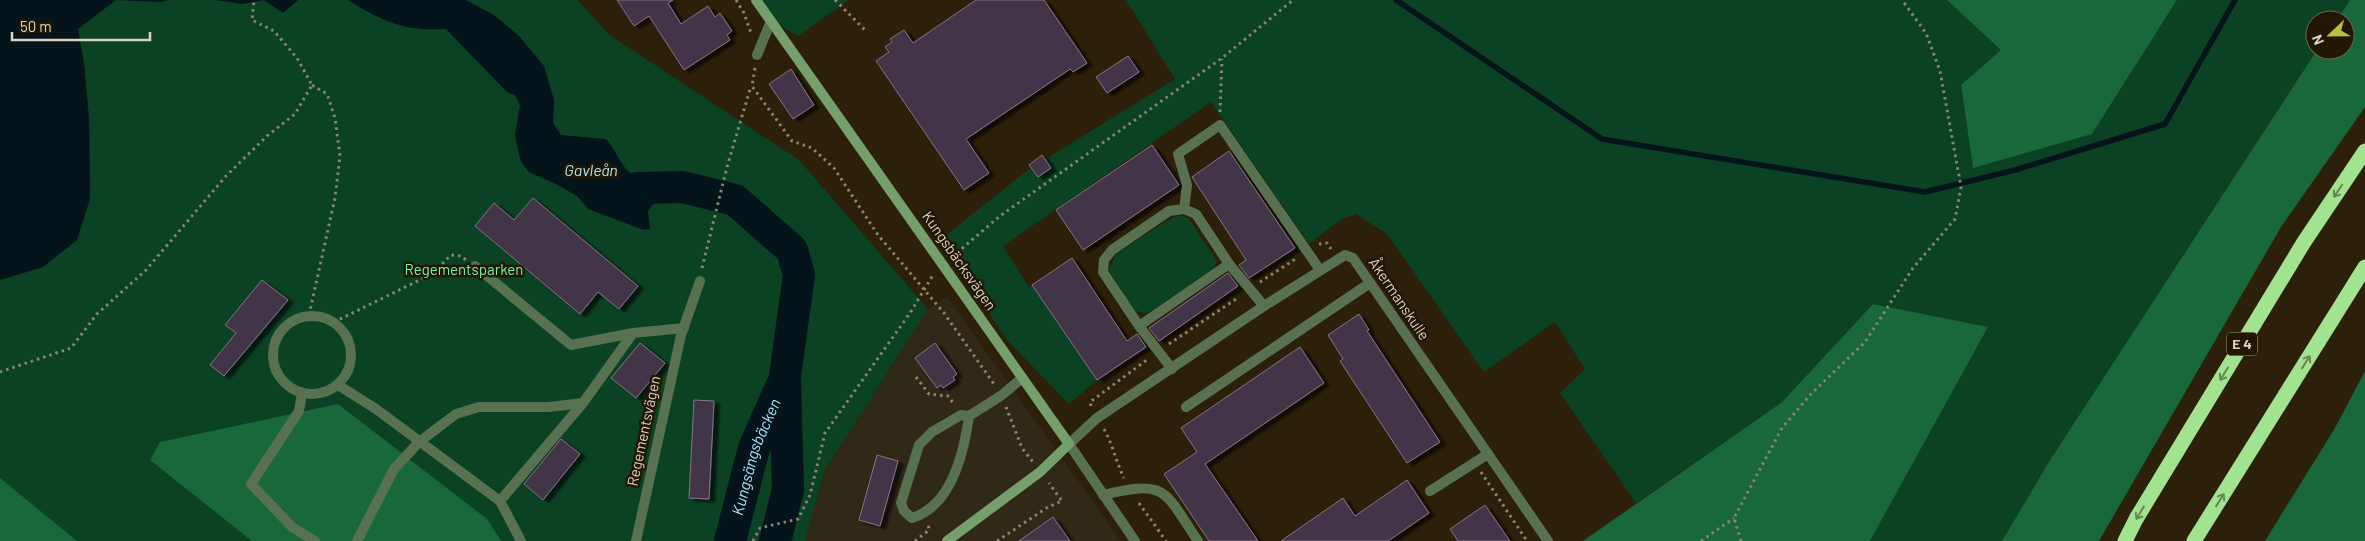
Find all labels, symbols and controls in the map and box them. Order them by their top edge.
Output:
scale bar [12,10,150,42]
north arrow [2305,10,2355,60]
text: 50 m [20,17,52,35]
text: N [2308,33,2327,48]
water label: Gavleån [564,160,618,179]
one-way arrow [2333,184,2343,198]
street label: Kungsbäcksvägen [919,207,1001,313]
street label: Åkermanskulle [1366,253,1435,343]
park label: Regementsparken [405,260,523,278]
road number: E 4 [2227,332,2257,356]
one-way arrow [2301,355,2311,369]
one-way arrow [2219,366,2229,380]
street label: Regementsvägen [623,374,664,488]
water label: Kungsängsbäcken [727,395,784,517]
one-way arrow [2215,493,2225,507]
one-way arrow [2134,505,2144,519]

